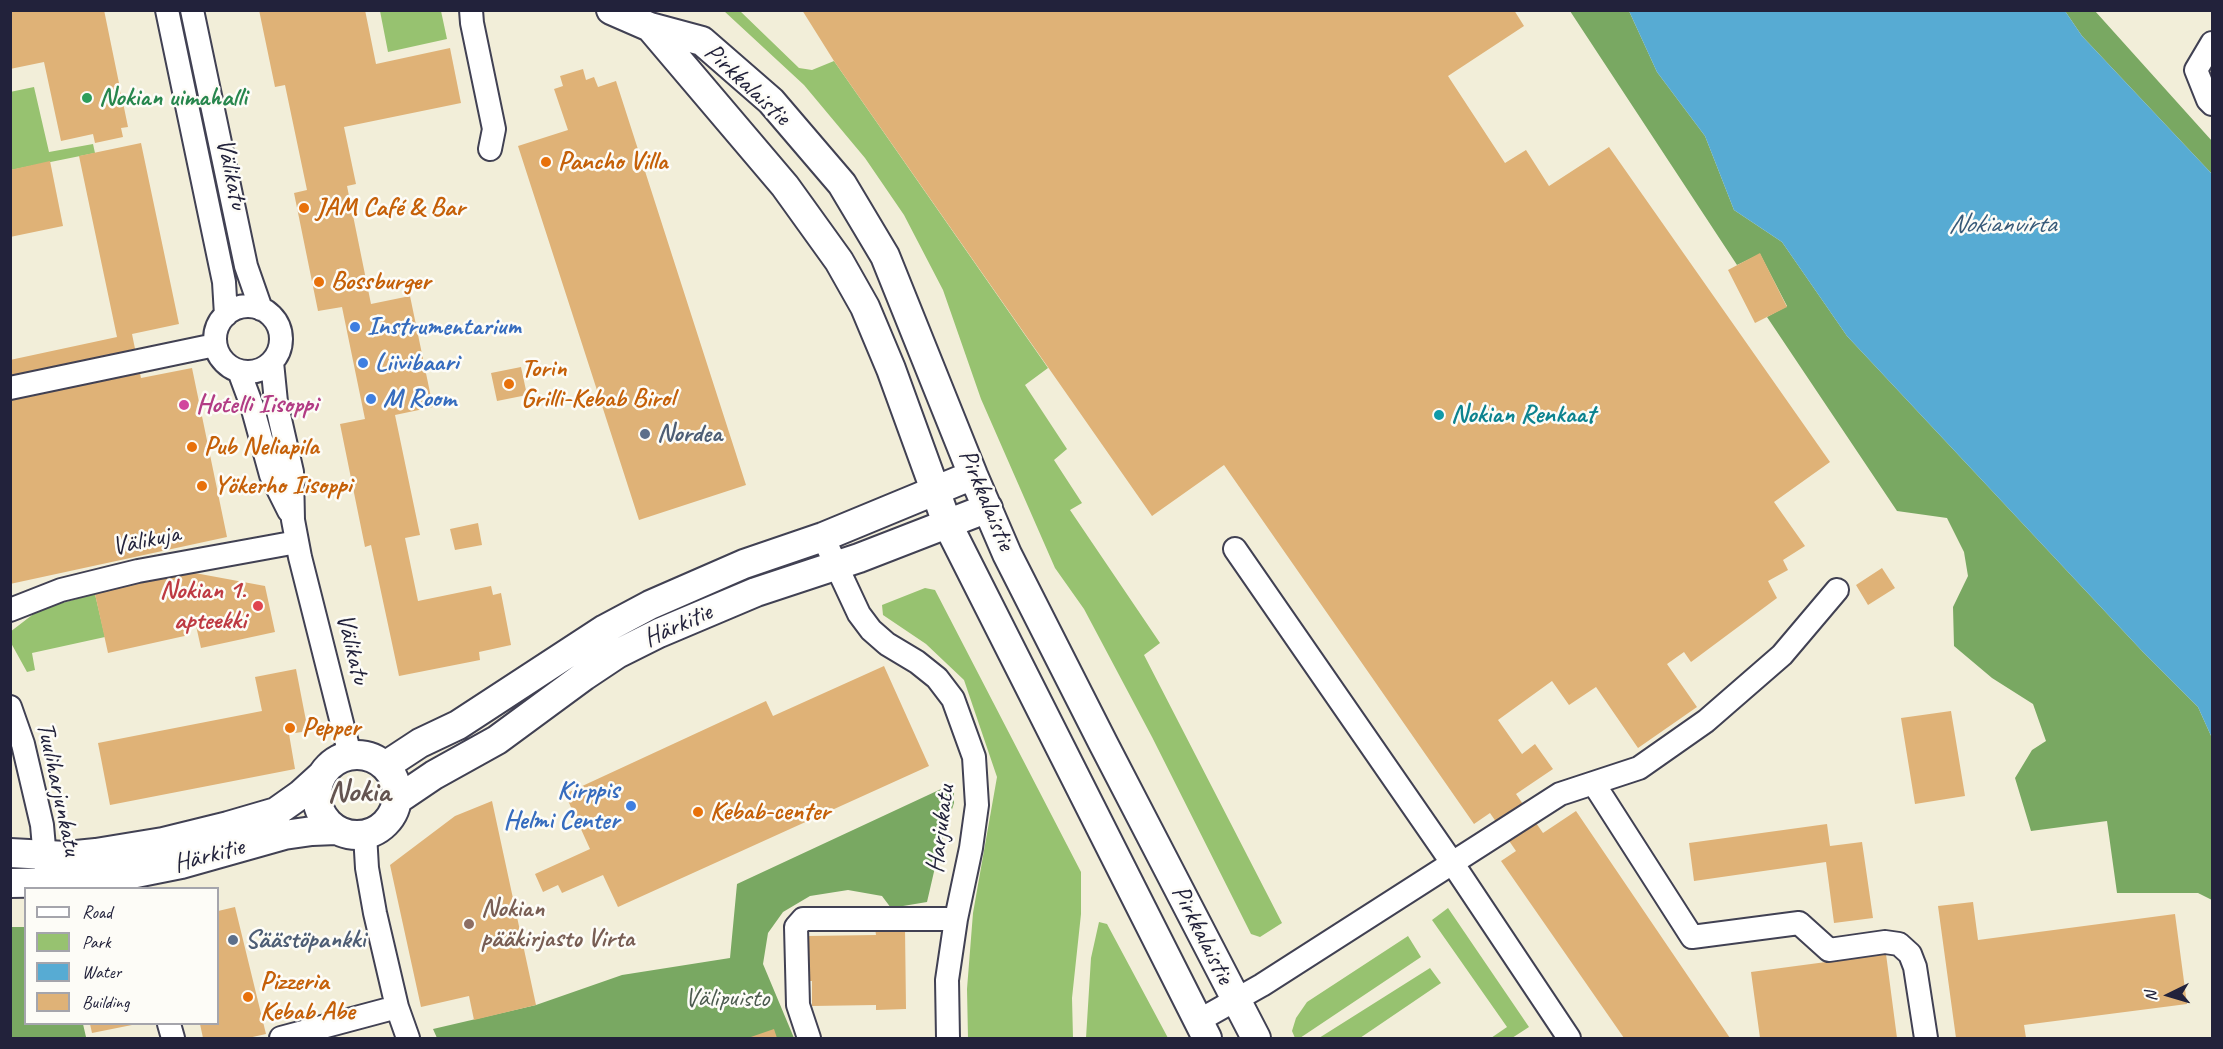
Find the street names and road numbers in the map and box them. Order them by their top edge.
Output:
street label: Pirkkalaistie [697,37,797,133]
street label: Välikatu [208,136,254,212]
street label: Pirkkalaistie [951,445,1021,555]
street label: Välikuja [109,519,183,563]
street label: Härkitie [639,597,717,655]
street label: Välikatu [328,611,376,687]
street label: Tuuliharjunkatu [29,719,87,859]
street label: Harjukatu [920,783,962,875]
street label: Härkitie [170,832,248,880]
street label: Pirkkalaistie [1164,880,1240,990]

